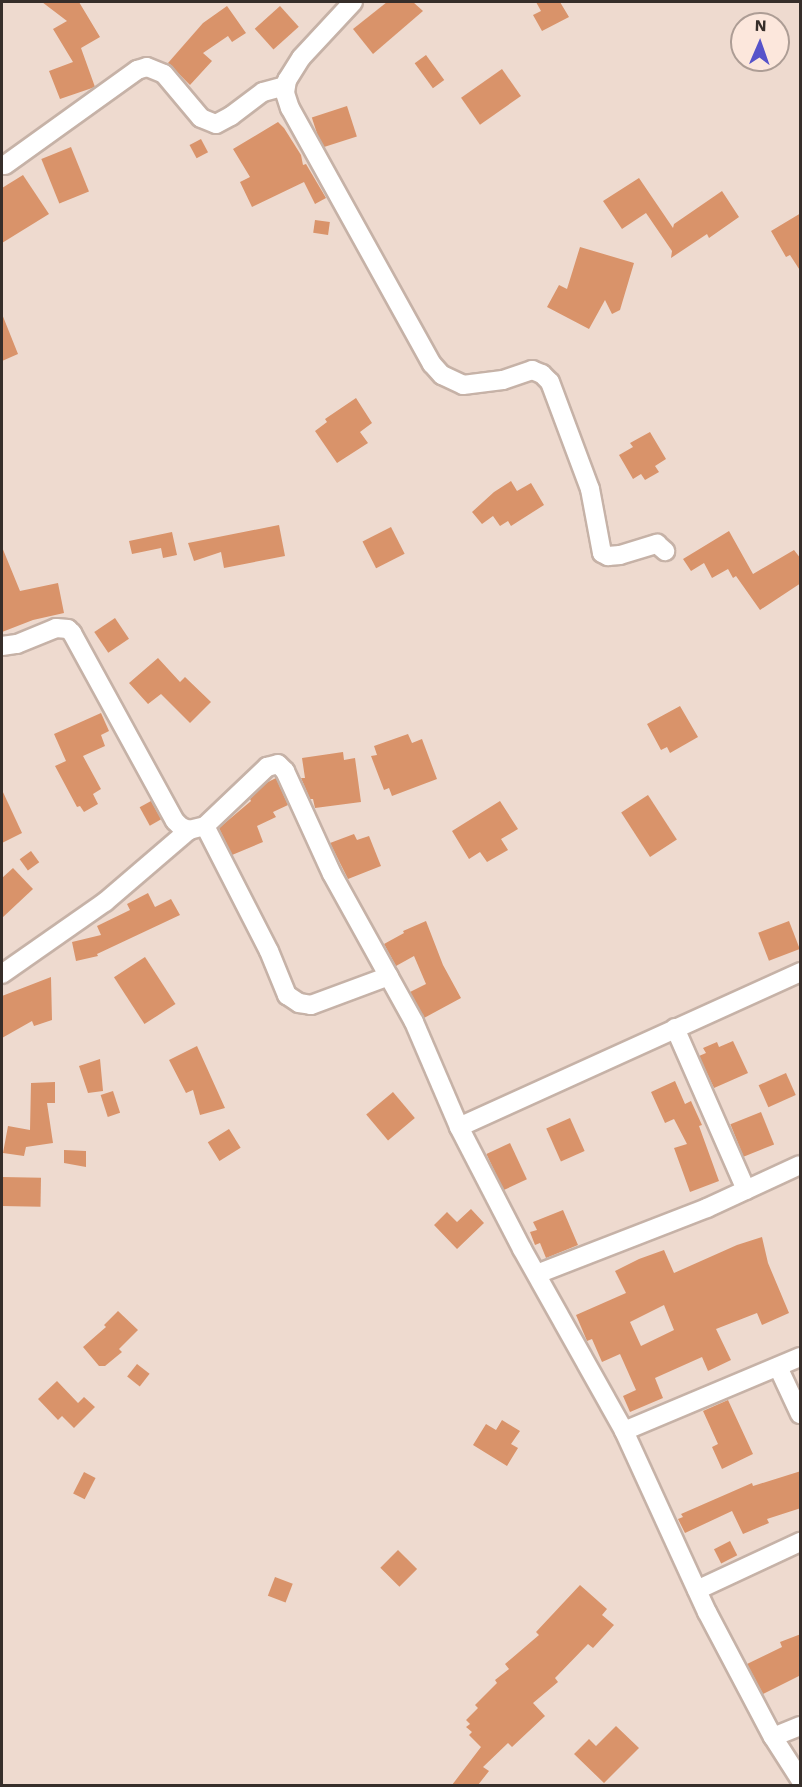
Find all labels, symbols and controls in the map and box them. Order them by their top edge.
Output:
north arrow [730,12,790,72]
text: N [754,16,767,35]

